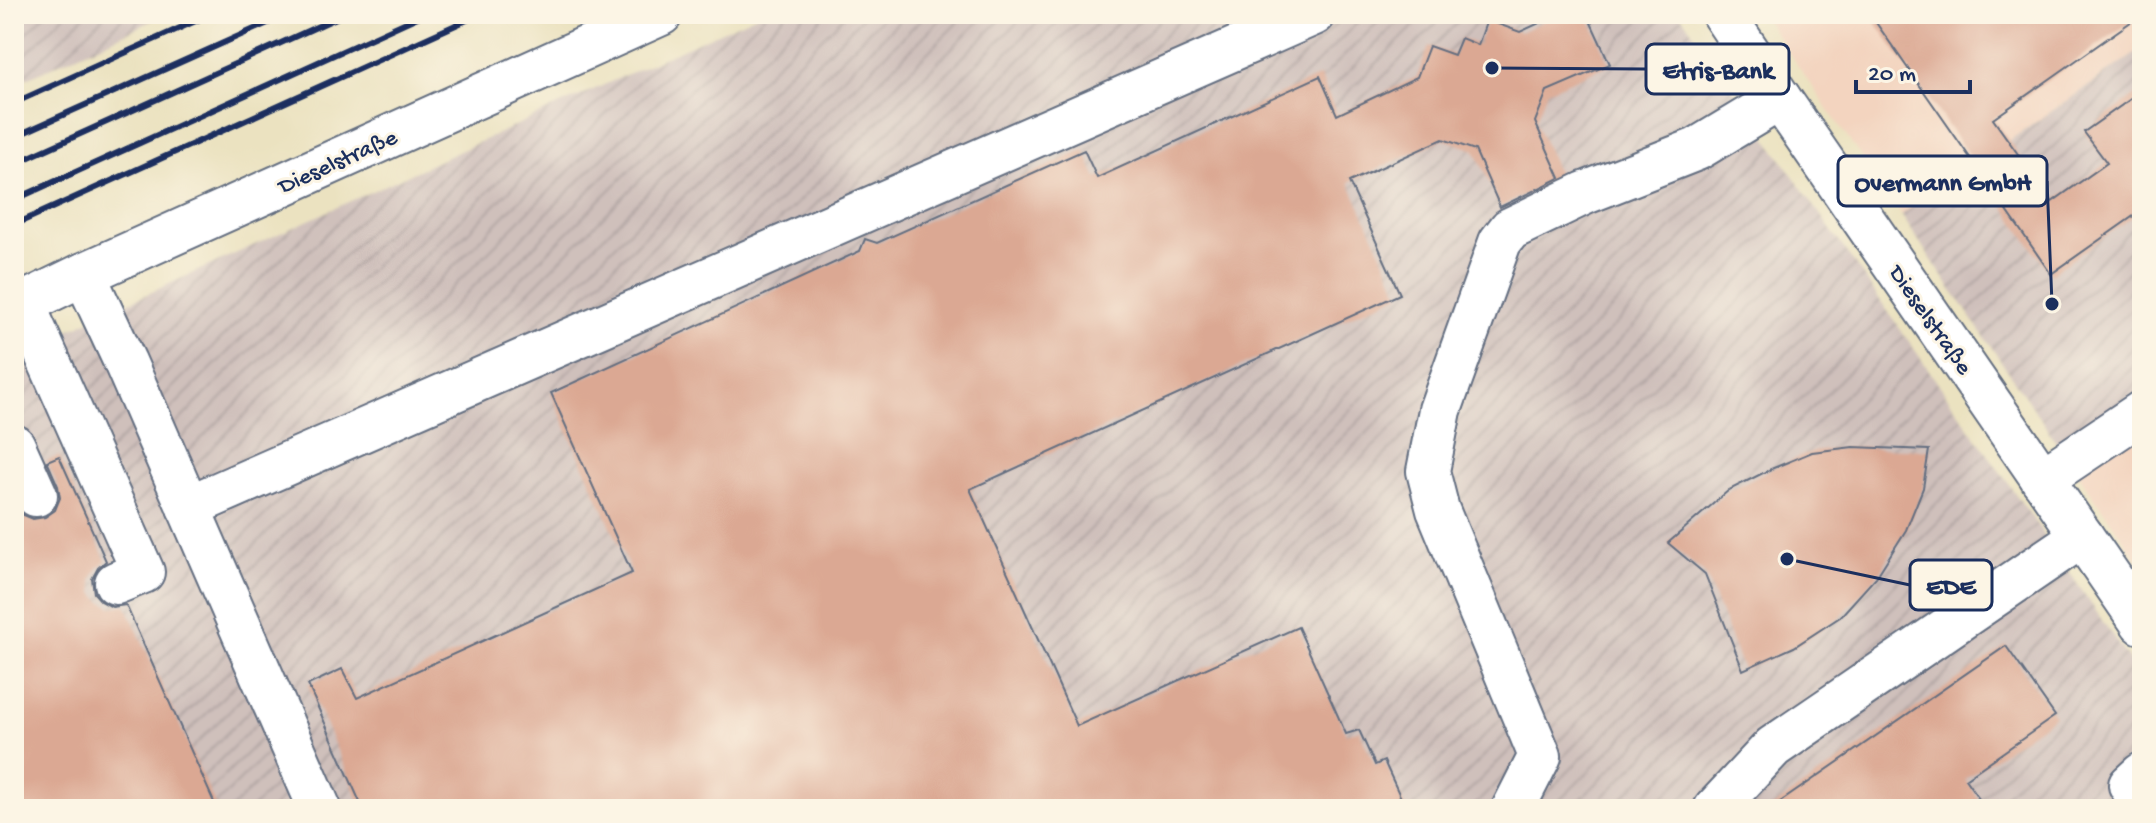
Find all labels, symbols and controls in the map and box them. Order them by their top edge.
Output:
callout: Etris-Bank [1646,44,1789,94]
scale bar [1856,44,1970,94]
text: Etris-Bank [1662,58,1777,89]
text: 20 m [1868,61,1916,90]
street label: Dieselstraße [273,124,403,203]
callout: Overmann GmbH [1838,156,2047,206]
text: Overmann GmbH [1855,170,2033,201]
street label: Dieselstraße [1880,259,1978,382]
callout: EDE [1910,560,1992,610]
text: EDE [1926,574,1977,605]

